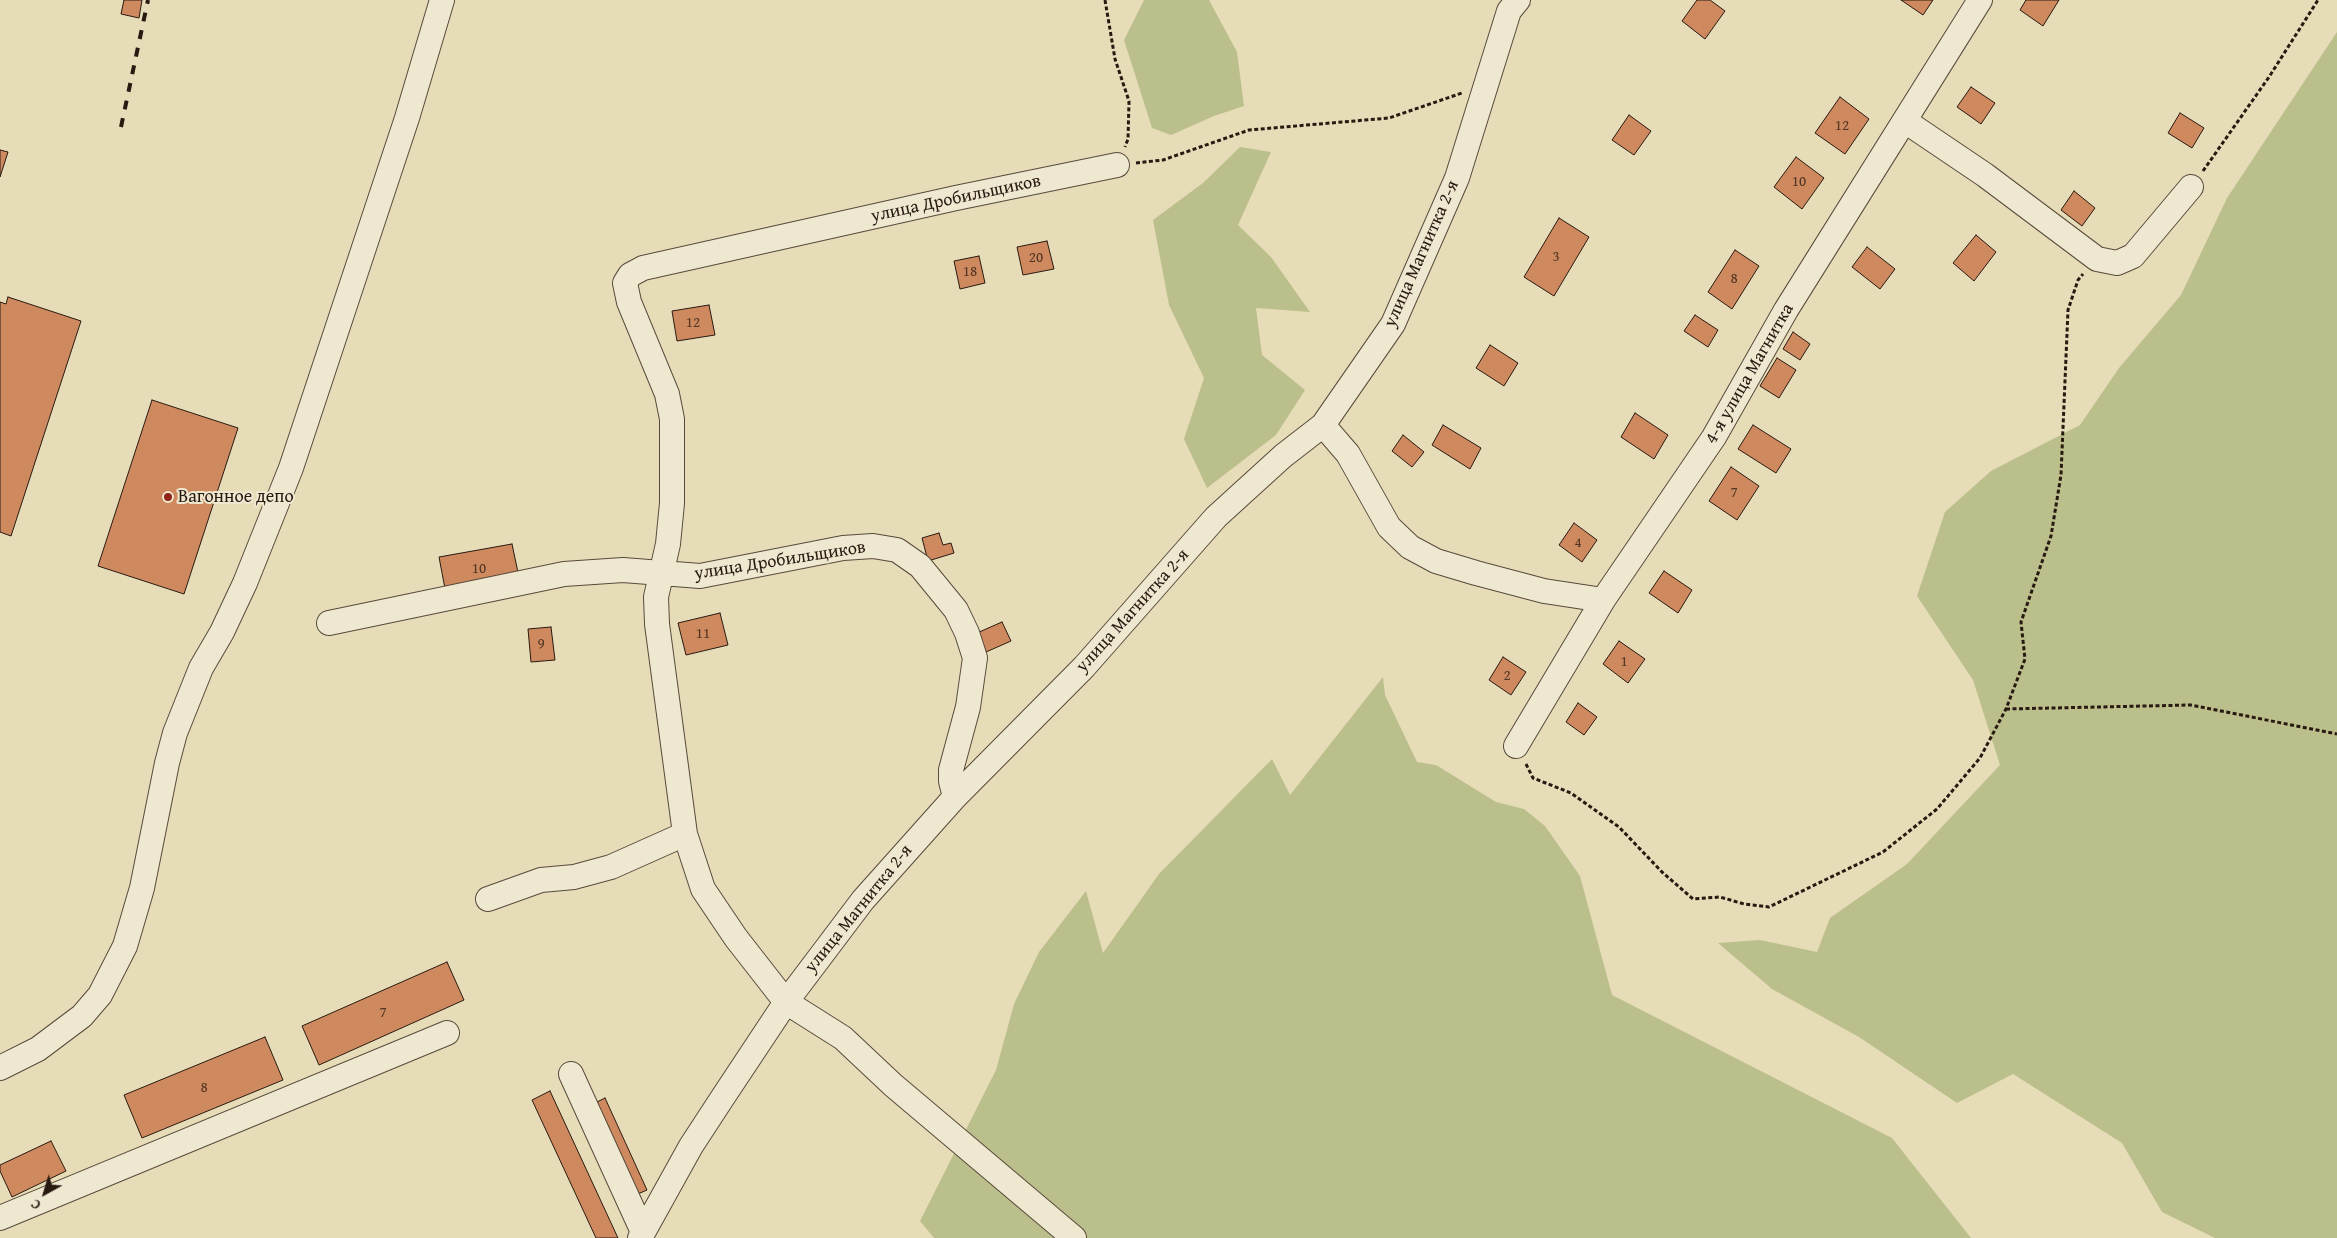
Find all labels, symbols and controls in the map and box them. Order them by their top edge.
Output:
house number: 12 [1835,117,1849,135]
street label: улица Дробильщиков [869,170,1043,228]
house number: 10 [1792,173,1806,191]
street label: улица Магнитка 2-я [1380,177,1464,331]
house number: 3 [1552,248,1560,266]
house number: 20 [1029,249,1043,267]
house number: 18 [963,263,977,281]
house number: 8 [1730,270,1738,288]
street label: 4-я улица Магнитка [1701,300,1799,448]
house number: 12 [686,314,700,332]
house number: 7 [1730,484,1738,502]
place label: Вагонное депо [178,486,294,508]
marker: Вагонное депо [162,491,174,503]
house number: 4 [1574,534,1582,552]
street label: улица Дробильщиков [693,537,867,585]
street label: улица Магнитка 2-я [1072,545,1194,677]
house number: 10 [472,560,486,578]
house number: 11 [696,625,710,643]
house number: 9 [537,635,545,653]
house number: 1 [1620,653,1628,671]
house number: 2 [1503,667,1511,685]
street label: улица Магнитка 2-я [801,841,917,977]
house number: 7 [379,1004,387,1022]
house number: 8 [200,1079,208,1097]
north arrow [20,1168,70,1218]
text: С [26,1194,45,1215]

